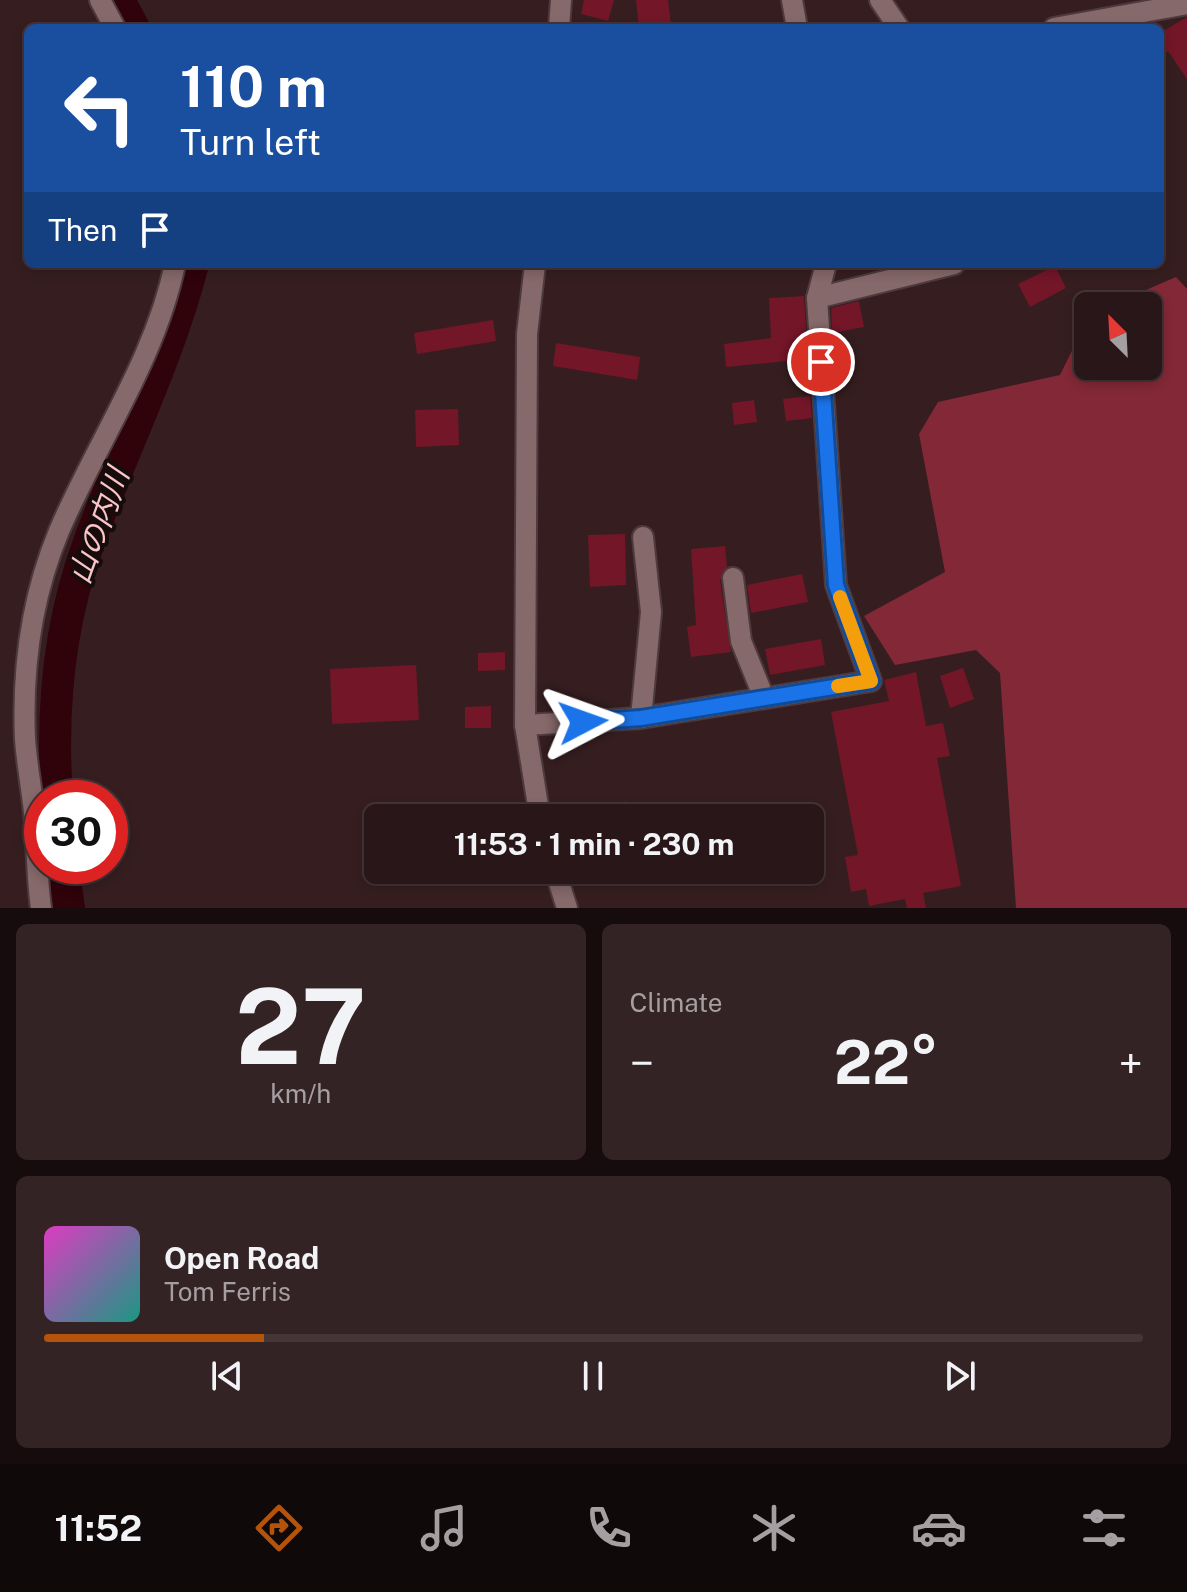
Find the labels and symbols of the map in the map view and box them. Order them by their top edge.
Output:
north arrow [1074,292,1162,380]
pin [787,328,855,396]
water label: 山の内川 [61,460,137,588]
position arrow [541,680,625,764]
speed limit sign: 30 [24,780,128,884]

